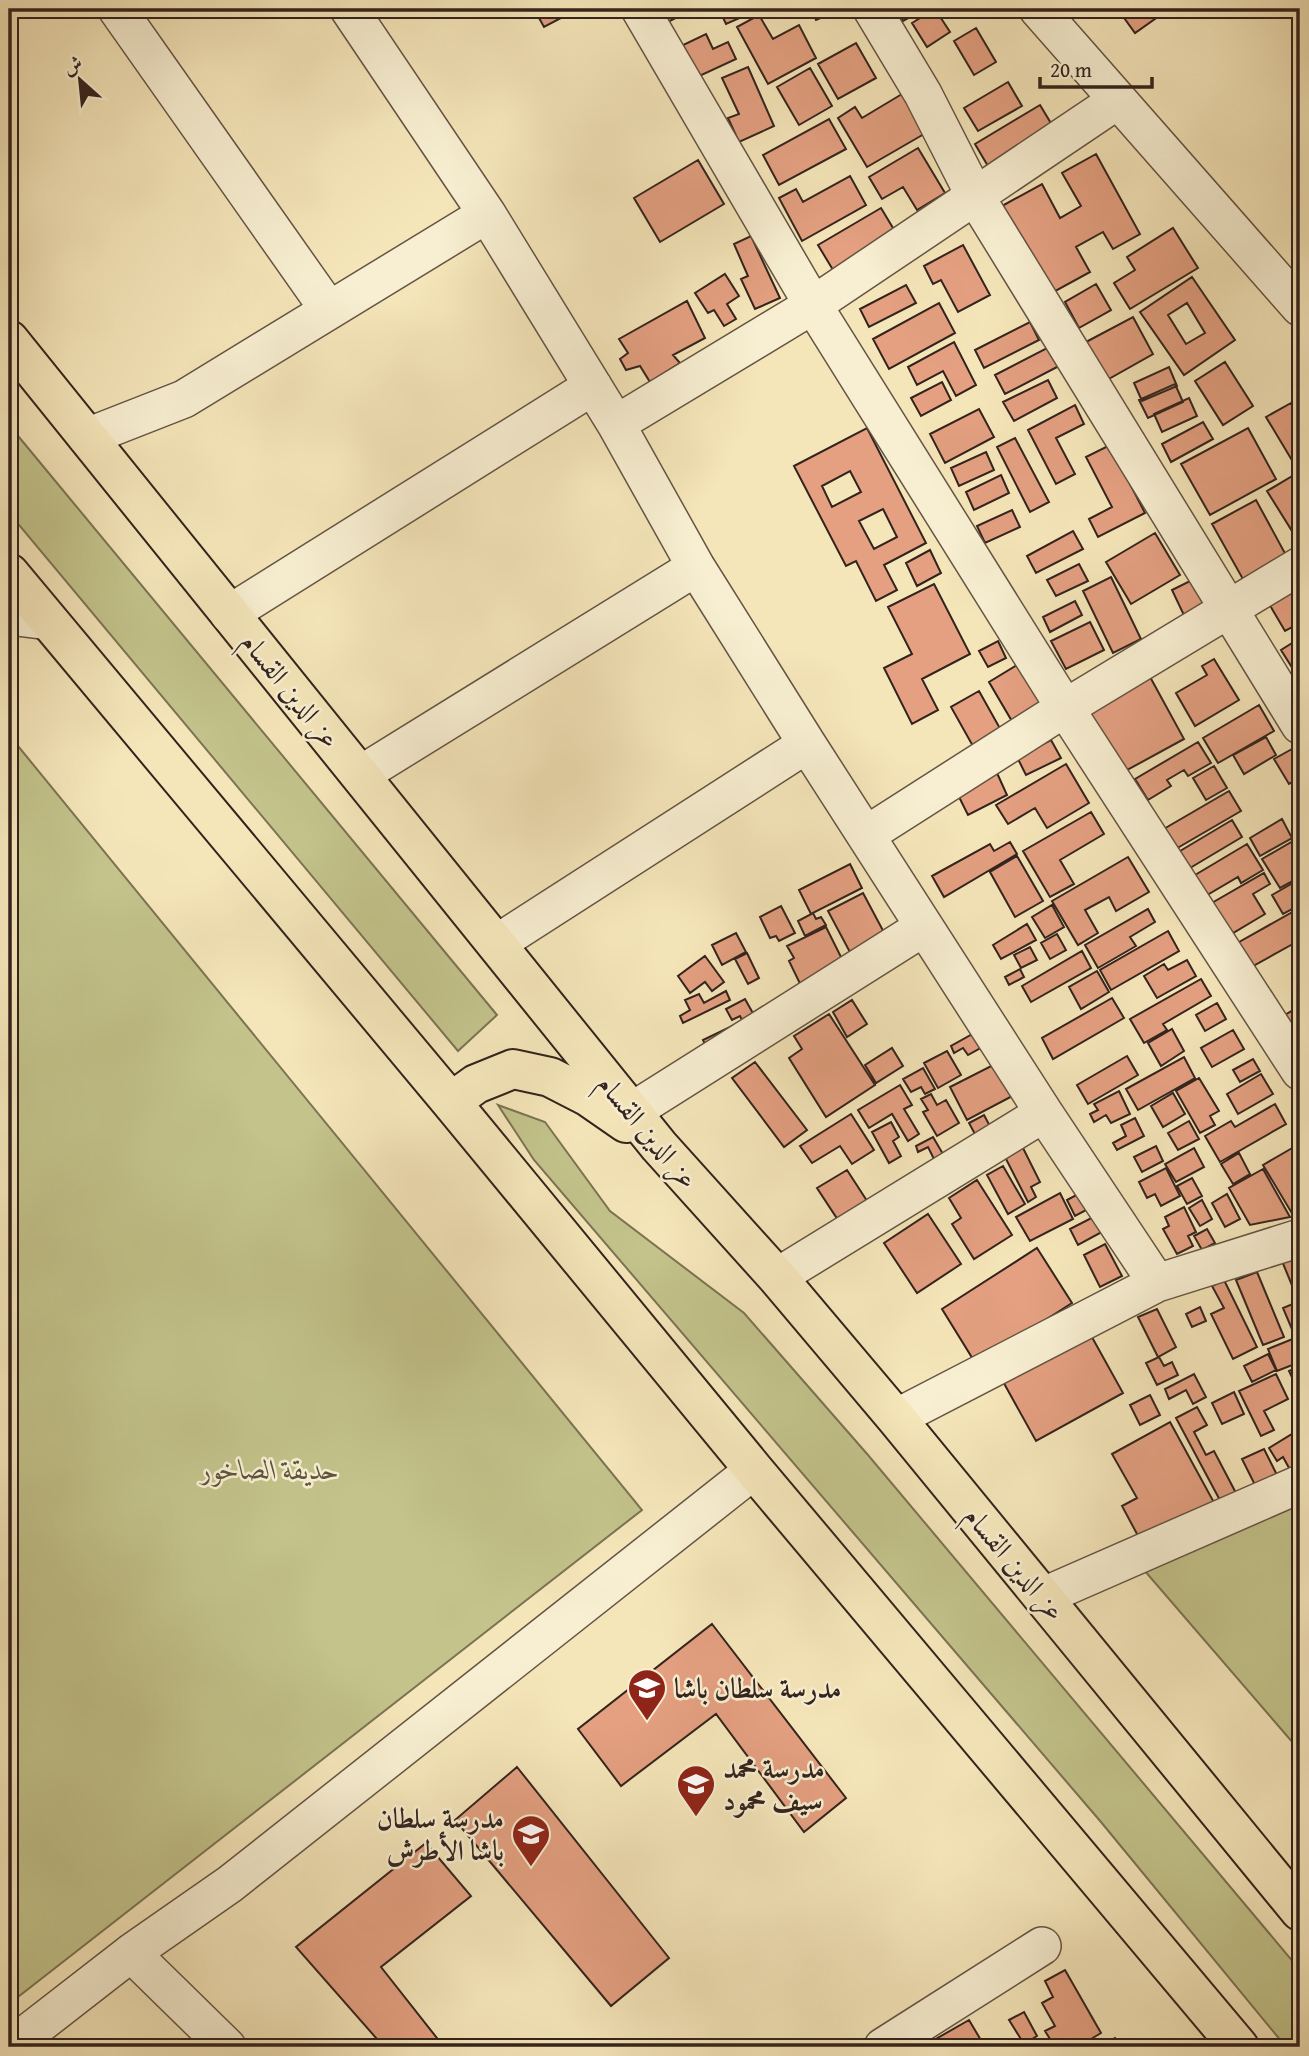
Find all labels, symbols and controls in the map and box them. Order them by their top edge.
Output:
north arrow [46,46,116,116]
scale bar [1040,46,1152,90]
text: ش [58,48,87,82]
text: 20 m [1050,54,1092,85]
street label: عز الدين القسام [228,623,351,760]
street label: عز الدين القسام [584,1064,709,1200]
park label: حديقة الصاخور [198,1448,340,1489]
street label: عز الدين القسام [951,1496,1076,1632]
school or university icon: مدرسة سلطان باشا [626,1667,668,1722]
place label: مدرسة سلطان باشا [674,1667,841,1708]
place label: مدرسة محمد سيف محمود [723,1747,825,1820]
school or university icon: مدرسة محمد سيف محمود [675,1763,717,1818]
place label: مدرسة سلطان باشا الأطرش [377,1797,504,1870]
school or university icon: مدرسة سلطان باشا الأطرش [510,1813,552,1868]

